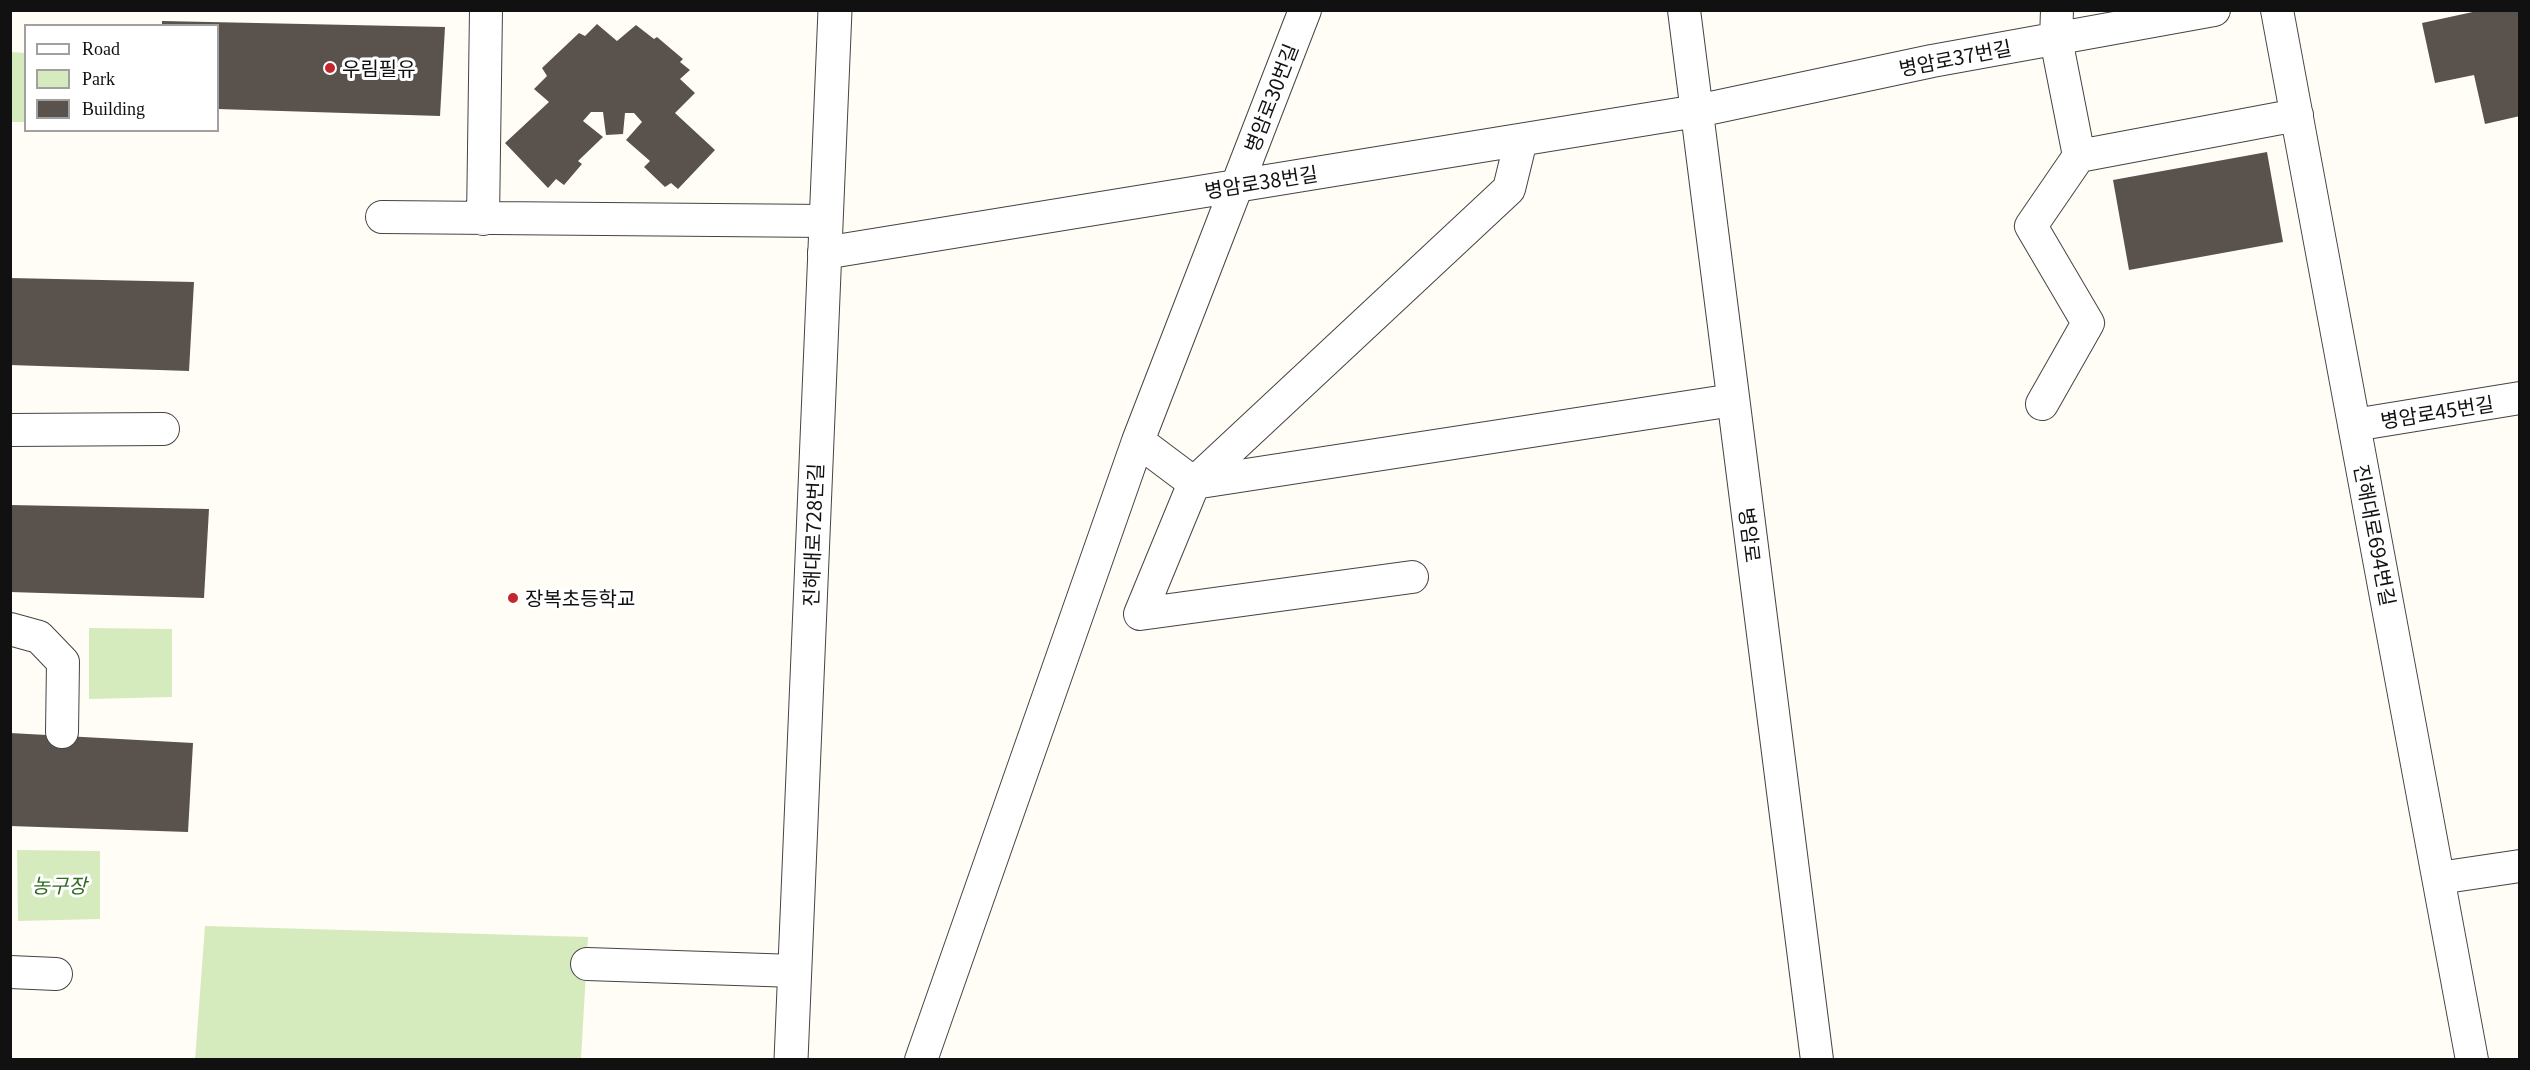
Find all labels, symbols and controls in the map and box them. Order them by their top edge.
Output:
legend [24,24,219,132]
street label: 병암로37번길 [1897,35,2013,81]
text: Road [82,39,120,59]
street label: 병암로30번길 [1239,40,1303,156]
place label: 우림필유 [342,56,416,80]
marker: 우림필유 [323,61,337,75]
text: Park [82,69,115,89]
text: Building [82,99,145,119]
street label: 병암로38번길 [1203,161,1319,203]
street label: 병암로45번길 [2379,391,2495,433]
street label: 진해대로694번길 [2350,462,2400,608]
street label: 진해대로728번길 [798,463,828,607]
street label: 병암로 [1735,506,1765,564]
place label: 장복초등학교 [525,586,635,610]
marker: 장복초등학교 [506,591,520,605]
park label: 농구장 [31,873,87,897]

